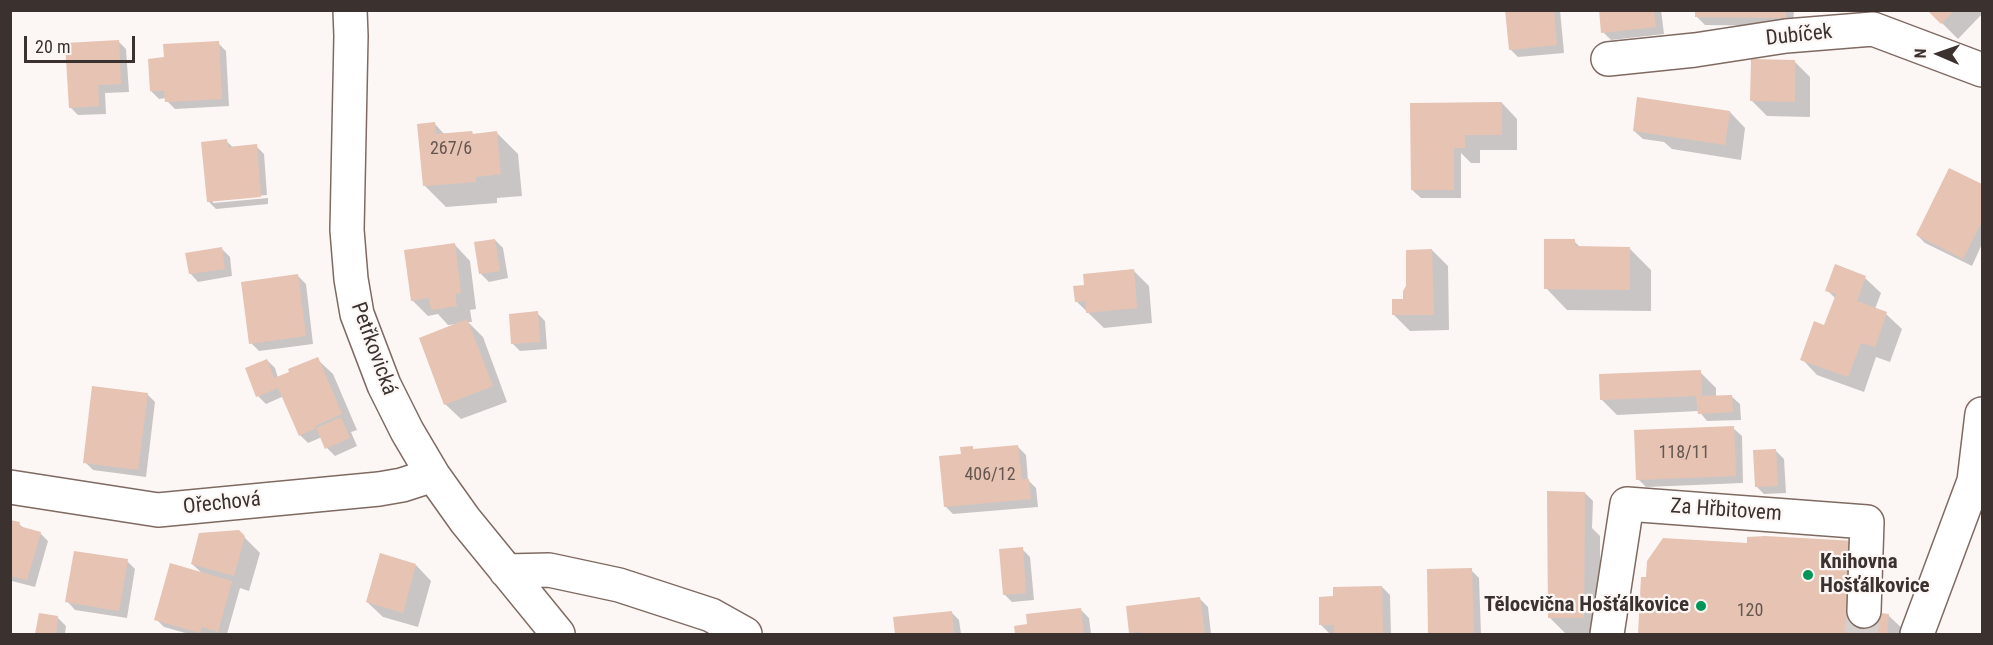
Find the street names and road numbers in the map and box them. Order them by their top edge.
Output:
street label: Dubíček [1765,20,1833,52]
street label: Petřkovická [345,299,401,399]
street label: Ořechová [182,487,262,521]
street label: Za Hřbitovem [1670,495,1782,527]

